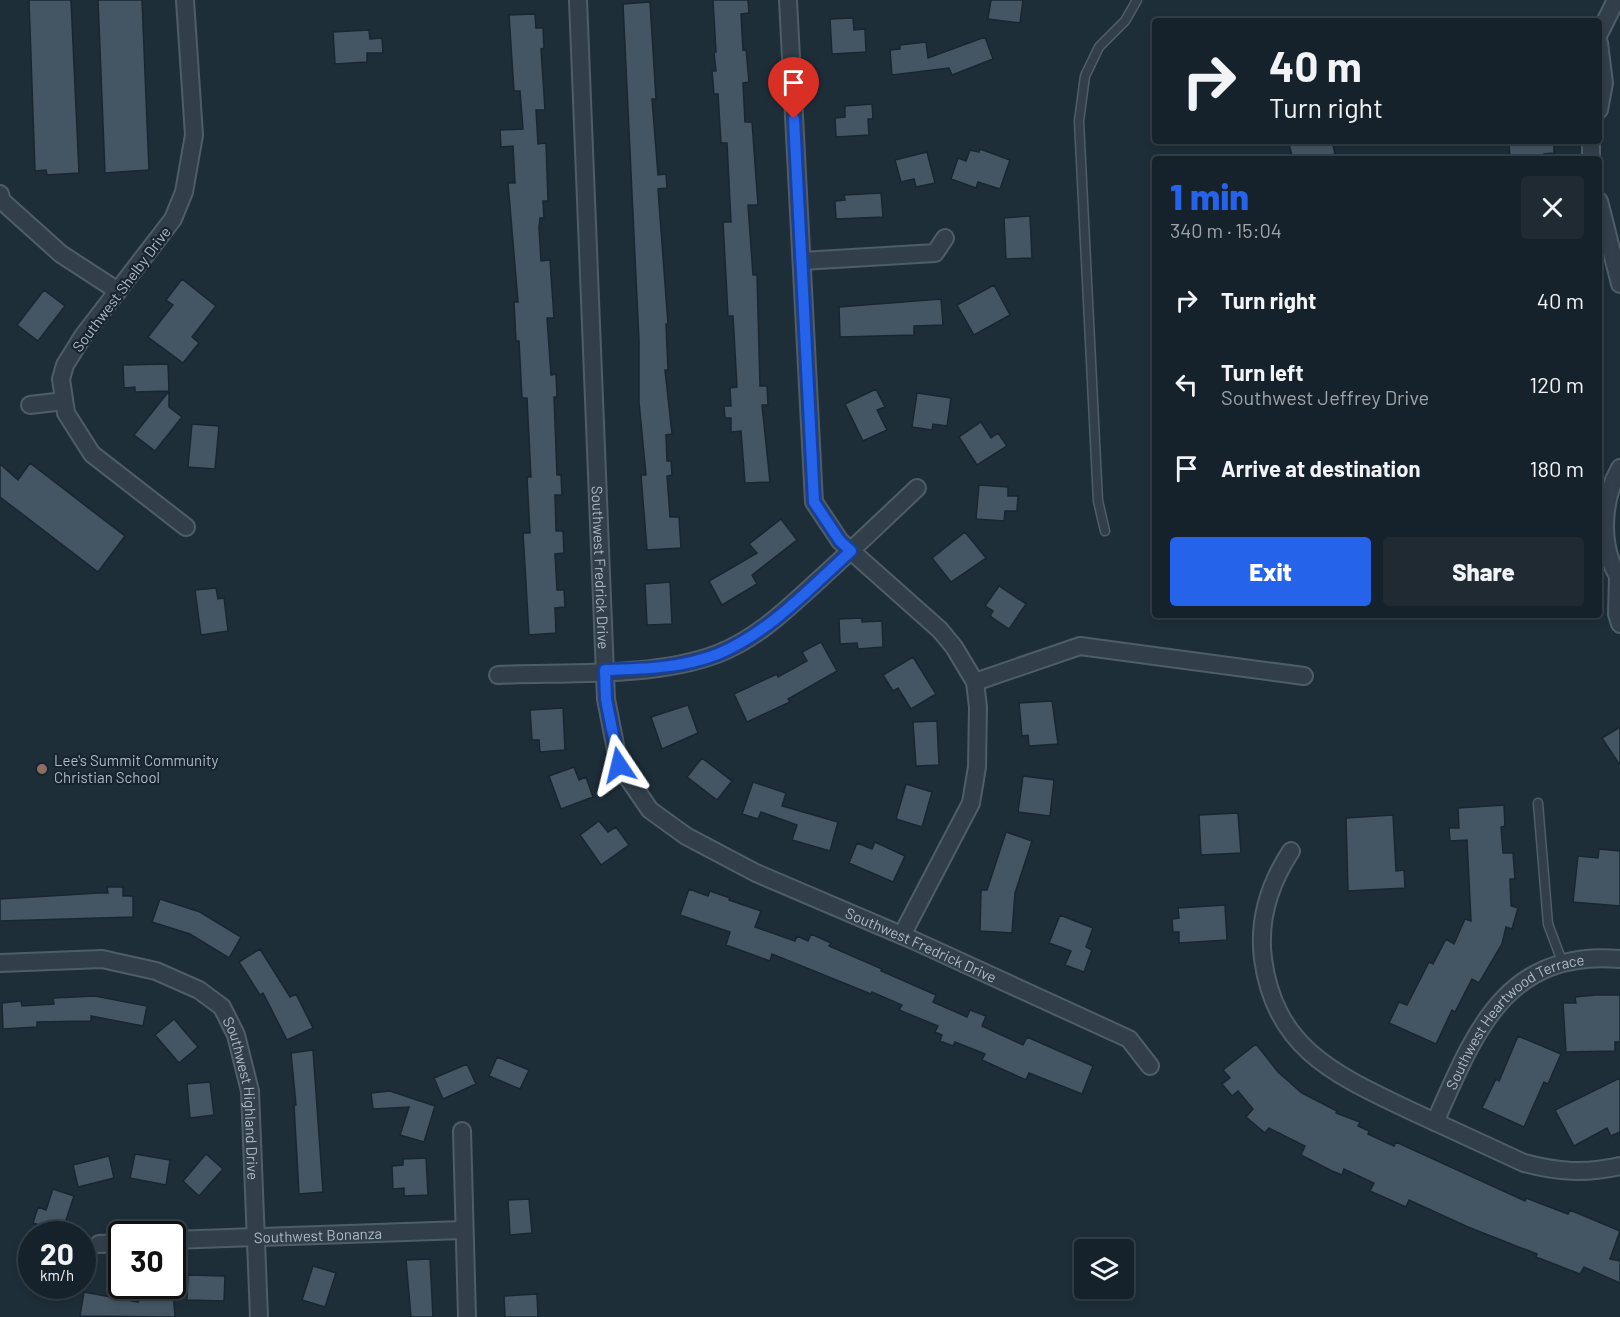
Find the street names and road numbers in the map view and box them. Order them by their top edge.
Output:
street label: Southwest Shelby Drive [68,223,174,355]
street label: Southwest Fredrick Drive [588,485,613,650]
street label: Southwest Fredrick Drive [843,903,1000,986]
street label: Southwest Heartwood Terrace [1442,950,1585,1092]
street label: Southwest Highland Drive [219,1014,263,1180]
street label: Southwest Bonanza [253,1224,382,1246]

